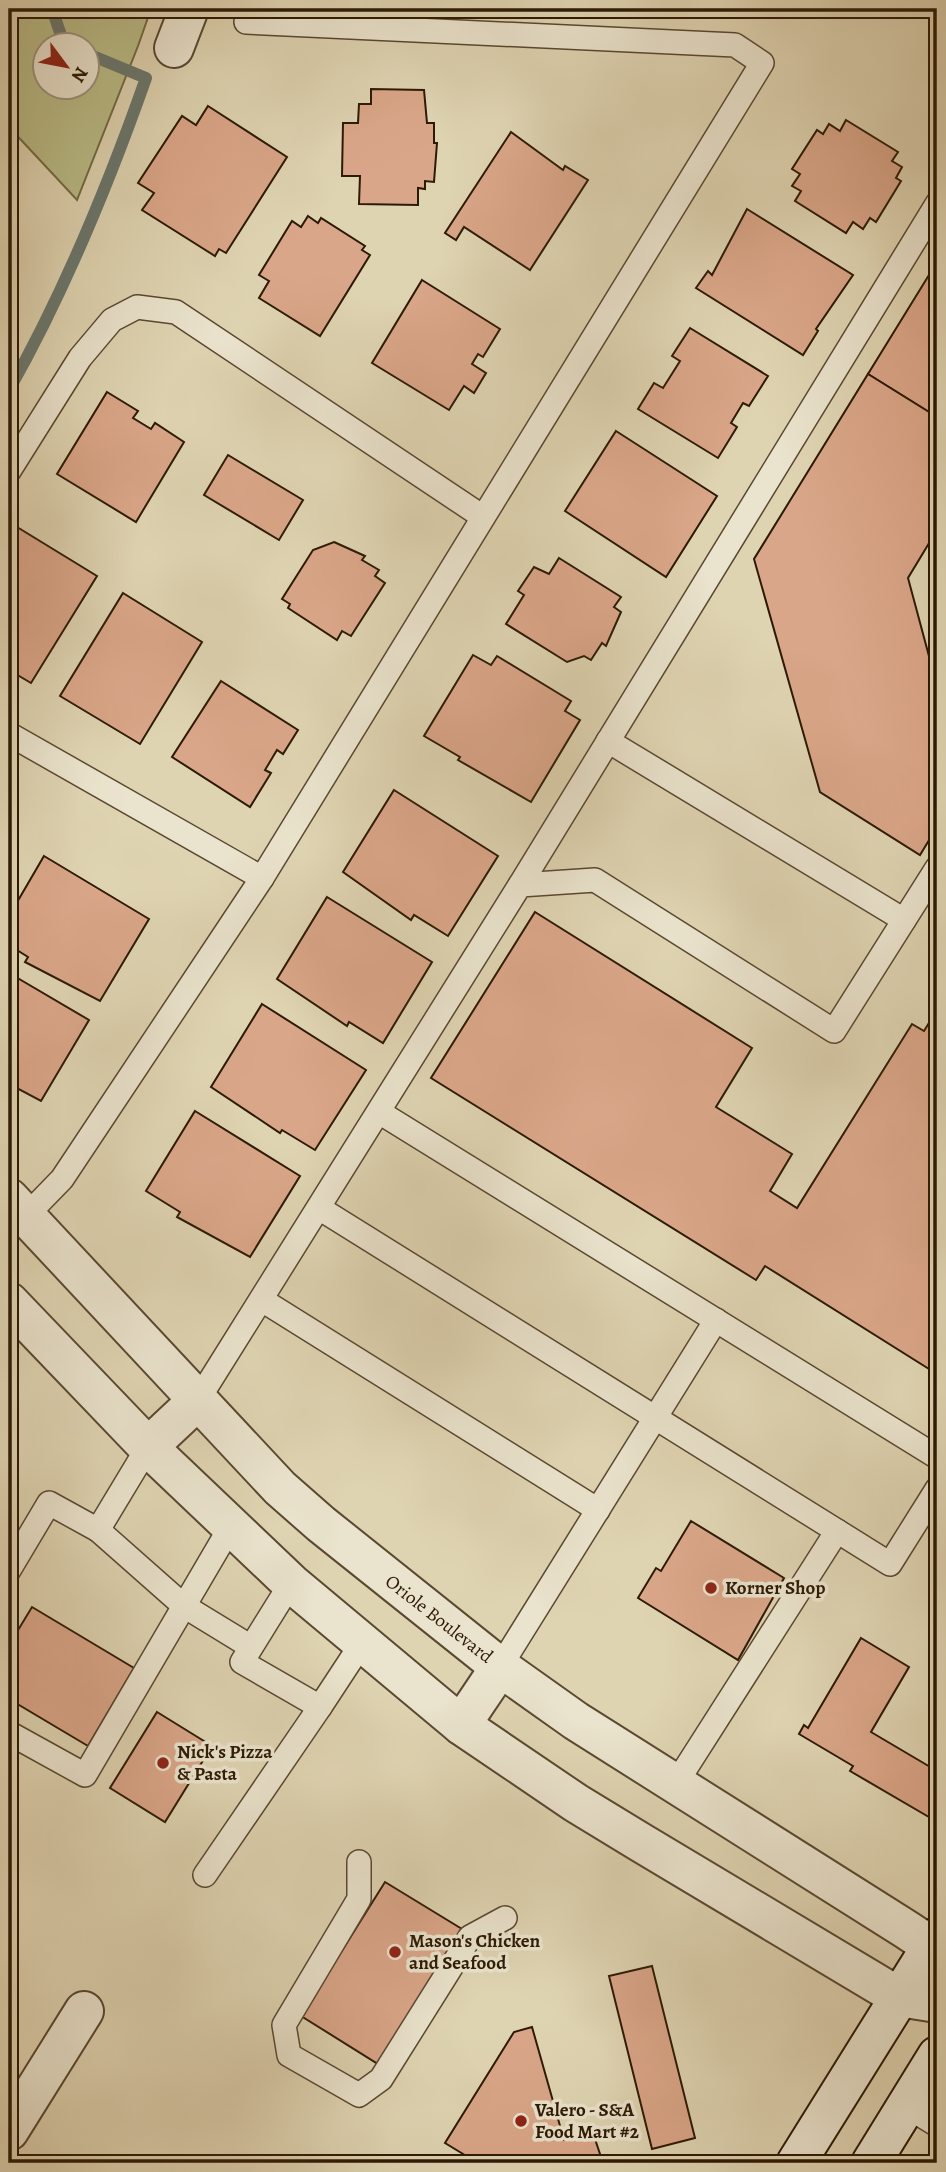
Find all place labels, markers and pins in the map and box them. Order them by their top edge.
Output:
place label: Korner Shop [725,1575,825,1601]
marker: Korner Shop [703,1580,719,1596]
place label: Nick's Pizza & Pasta [177,1739,273,1787]
marker: Nick's Pizza & Pasta [155,1755,171,1771]
place label: Mason's Chicken and Seafood [409,1928,541,1976]
marker: Mason's Chicken and Seafood [387,1944,403,1960]
place label: Valero - S&A Food Mart #2 [534,2097,639,2145]
marker: Valero - S&A Food Mart #2 [513,2113,529,2129]

